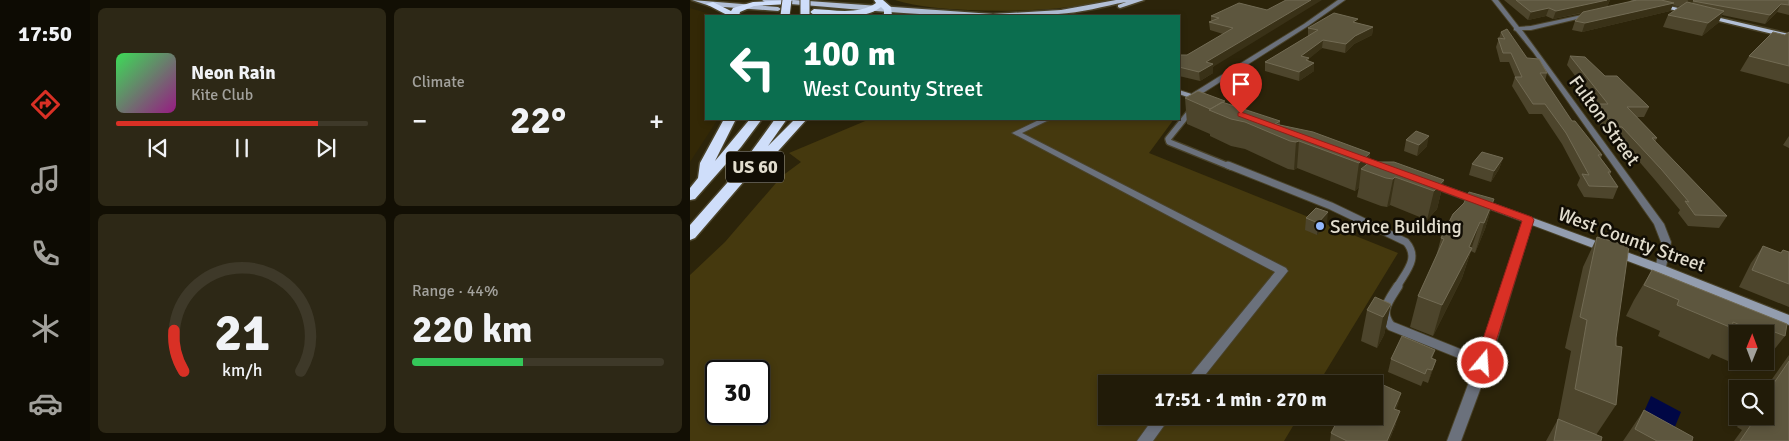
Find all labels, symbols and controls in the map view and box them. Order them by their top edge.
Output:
text: 17:50 [18,20,72,47]
text: 100 m [803,32,896,75]
icon: left [720,35,785,100]
text: Neon Rain [191,61,276,85]
pin [1220,63,1262,114]
icon: arrive [1227,70,1255,98]
street label: Fulton Street [1563,71,1645,171]
text: Climate [412,72,465,92]
text: West County Street [803,75,983,102]
text: Kite Club [191,85,253,105]
icon: directions [28,87,63,122]
text: 22° [510,97,566,144]
text: − [412,104,427,138]
text: + [649,104,664,138]
icon: previous [144,134,172,162]
icon: pause [228,134,256,162]
icon: next [312,134,340,162]
road number: US 60 [726,152,784,182]
icon: music [28,162,63,197]
street label: West County Street [1555,202,1709,278]
place label: Service Building [1330,215,1462,239]
marker: Service Building [1314,220,1326,232]
icon: phone [28,236,63,271]
text: Range · 44% [412,281,498,301]
text: 21 [214,301,270,365]
text: 220 km [412,306,533,353]
icon: climate [28,311,63,346]
north arrow [1729,325,1774,370]
map controls [1729,325,1774,425]
position arrow [1456,336,1508,388]
text: km/h [222,359,262,381]
speed limit sign: 30 [705,360,770,425]
button: search [1729,380,1774,425]
icon: car [28,386,63,421]
text: 17:51 · 1 min · 270 m [1154,388,1327,412]

